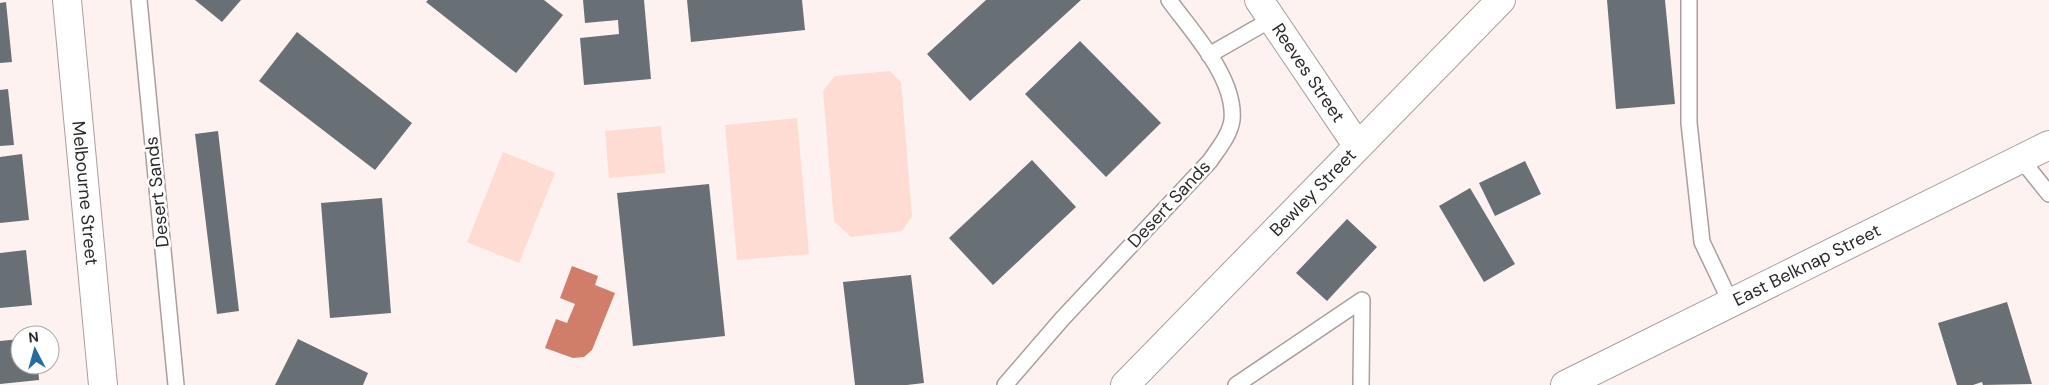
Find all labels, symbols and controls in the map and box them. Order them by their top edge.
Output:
street label: Reeves Street [1266,19,1350,127]
street label: Melbourne Street [66,120,104,266]
street label: Desert Sands [139,135,175,249]
street label: Bewley Street [1264,143,1361,242]
street label: Desert Sands [1122,155,1216,253]
street label: East Belknap Street [1729,218,1885,312]
north arrow [10,325,60,375]
text: N [28,328,40,347]

